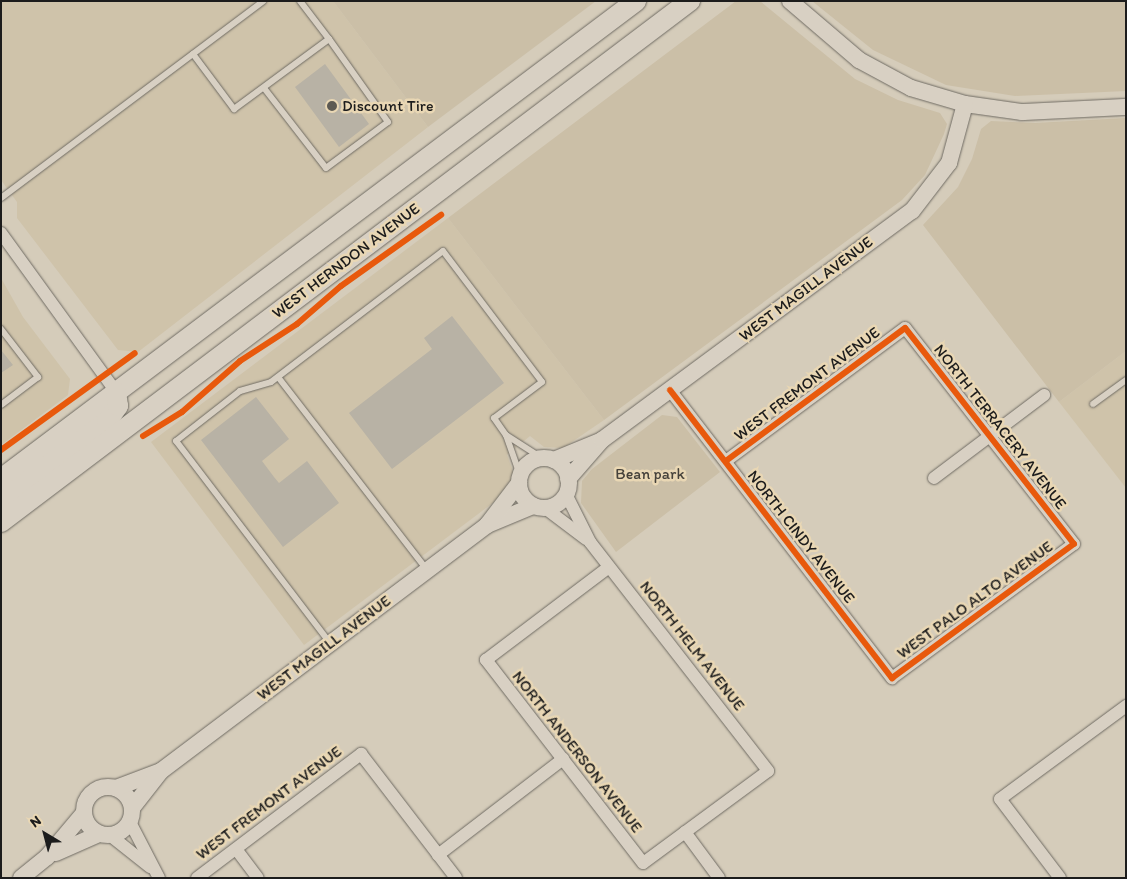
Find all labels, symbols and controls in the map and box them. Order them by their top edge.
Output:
place label: Discount Tire [342,96,434,116]
marker: Discount Tire [326,100,338,112]
street label: WEST HERNDON AVENUE [269,199,423,323]
street label: WEST MAGILL AVENUE [736,233,876,345]
street label: WEST FREMONT AVENUE [731,323,883,445]
street label: NORTH TERRACERY AVENUE [930,341,1070,513]
park label: Bean park [615,464,685,484]
street label: NORTH CINDY AVENUE [743,466,859,608]
street label: WEST PALO ALTO AVENUE [894,537,1056,663]
street label: NORTH HELM AVENUE [636,578,748,714]
street label: WEST MAGILL AVENUE [254,592,394,704]
street label: NORTH ANDERSON AVENUE [508,668,646,836]
street label: WEST FREMONT AVENUE [193,742,345,864]
north arrow [20,809,70,859]
text: N [27,812,45,831]

